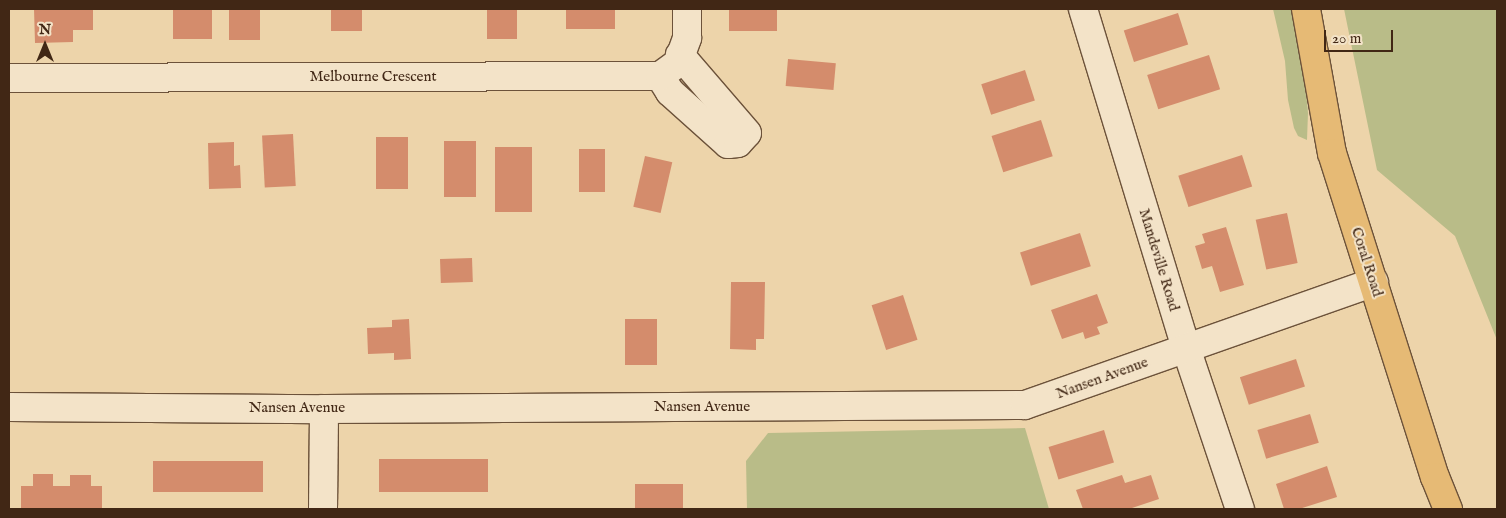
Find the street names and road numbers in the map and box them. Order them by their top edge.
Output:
street label: Melbourne Crescent [309,68,437,86]
street label: Mandeville Road [1135,207,1183,313]
street label: Coral Road [1347,225,1387,299]
street label: Nansen Avenue [1054,353,1150,403]
street label: Nansen Avenue [654,398,750,416]
street label: Nansen Avenue [249,399,345,417]

